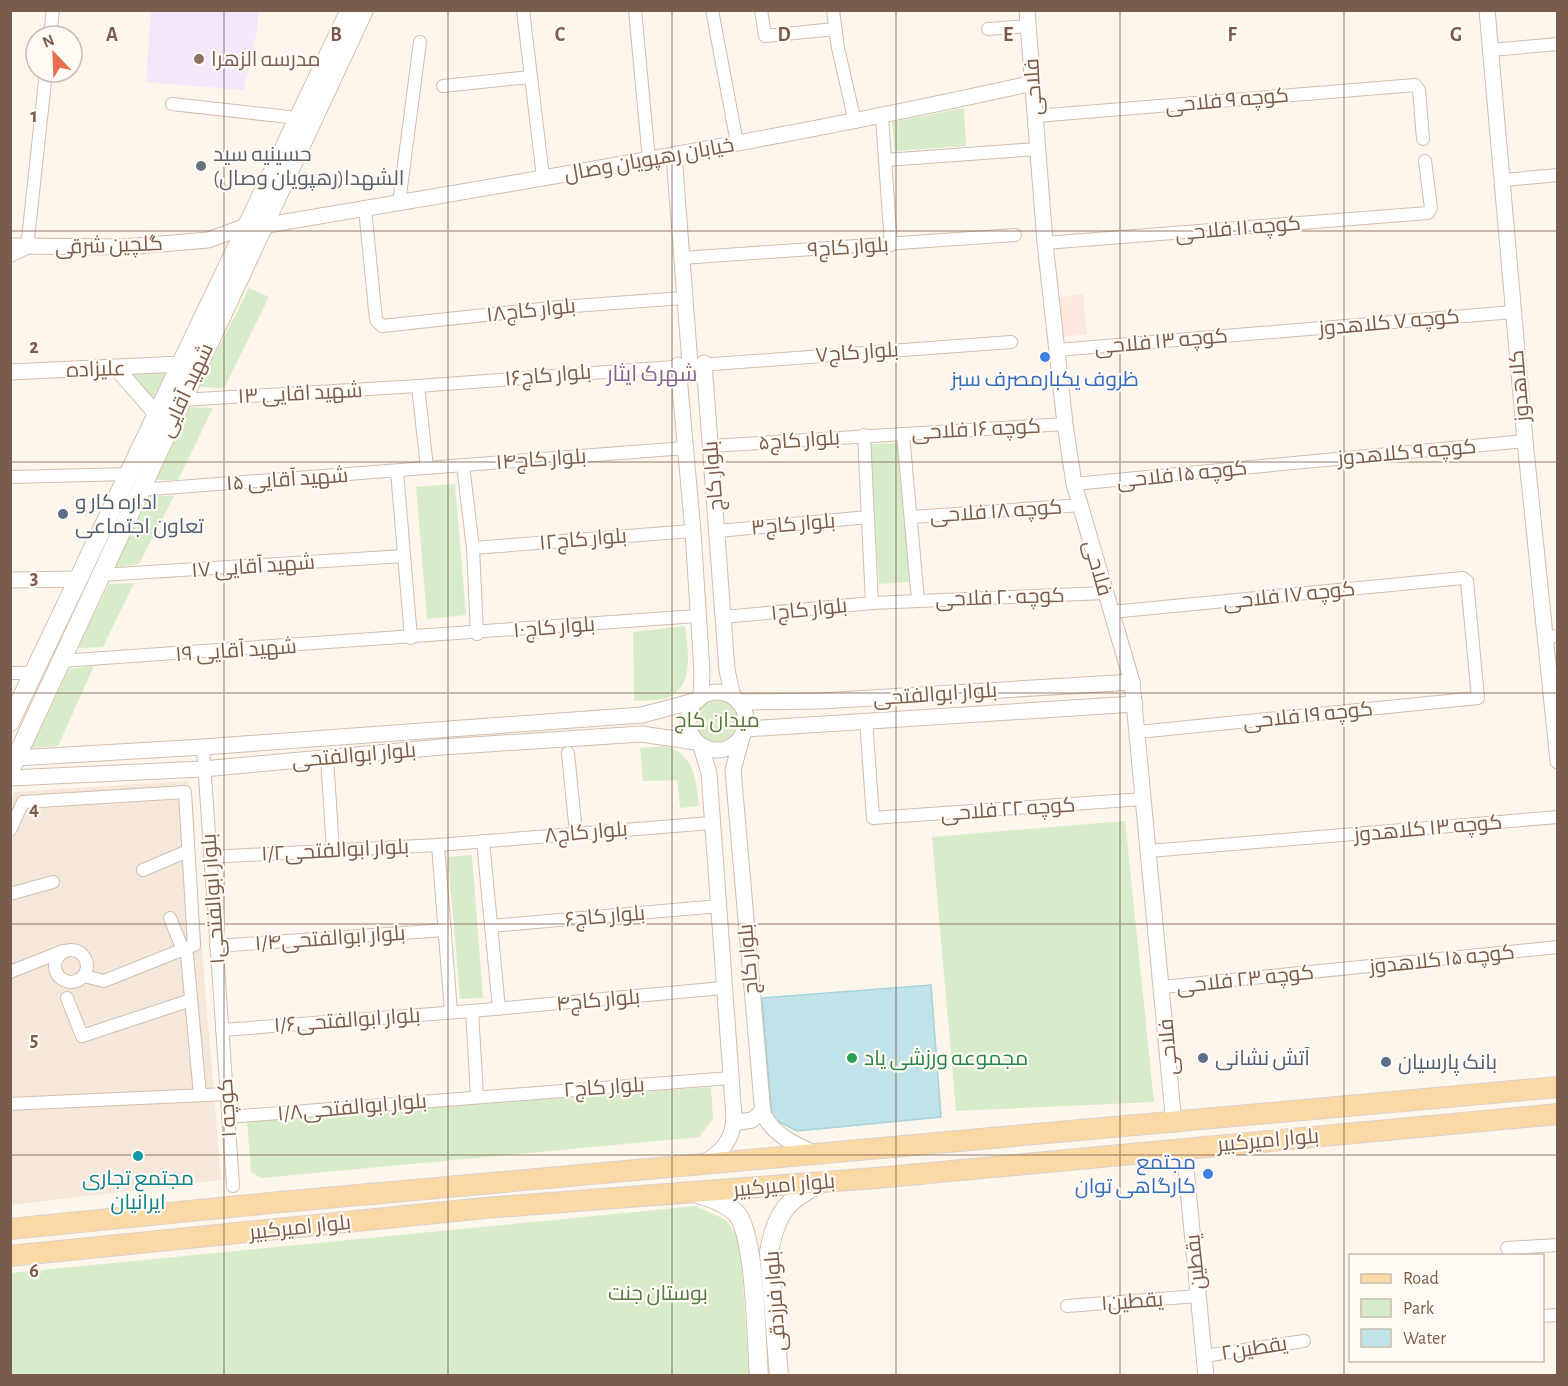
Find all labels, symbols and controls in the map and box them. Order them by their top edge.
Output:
north arrow [24,24,84,84]
text: A [106,25,118,45]
text: B [330,25,342,45]
text: C [555,25,566,45]
text: D [777,25,791,45]
text: E [1003,25,1013,45]
text: F [1227,25,1237,45]
text: G [1450,25,1462,45]
text: N [40,32,57,51]
place label: مدرسه الزهرا [211,49,321,71]
marker: مدرسه الزهرا [192,52,206,66]
street label: فلاحی [1021,58,1048,116]
street label: کوچه ۹ فلاحی [1164,85,1290,119]
text: 1 [30,106,38,126]
street label: خیابان رهپویان وصال [563,134,736,187]
place label: حسینیه سید الشهدا(رهپویان وصال) [213,144,404,191]
marker: حسینیه سید الشهدا(رهپویان وصال) [194,159,208,173]
street label: کوچه ۱۱ فلاحی [1174,213,1302,247]
street label: گلچین شرقی [55,233,163,261]
street label: بلوار کاج۹ [807,234,890,264]
street label: بلوار کاج۱۸ [485,295,577,329]
street label: کوچه ۷ کلاهدوز [1317,306,1461,342]
street label: کوچه ۱۳ فلاحی [1094,325,1229,361]
text: 2 [29,337,39,357]
street label: شهید آقایی [154,339,219,441]
street label: بلوار کاج۷ [815,339,900,369]
street label: کلاهدوز [1506,349,1534,424]
marker: ظروف یکبارمصرف سبز [1038,350,1052,364]
street label: علیزاده [66,358,126,382]
street label: بلوار کاج۱۶ [504,361,592,393]
district label: شهرک ایثار [605,363,697,387]
place label: ظروف یکبارمصرف سبز [950,369,1139,391]
street label: شهید اقایی ۱۳ [237,380,363,409]
street label: کوچه ۱۶ فلاحی [911,416,1041,446]
street label: بلوار کاج۵ [757,427,841,457]
street label: کوچه ۹ کلاهدوز [1336,436,1477,472]
street label: بلوار کاج [700,440,730,512]
street label: بلوار کاج۱۴ [495,446,587,476]
street label: کوچه ۱۵ فلاحی [1116,457,1249,495]
street label: شهید آقایی ۱۵ [225,463,349,496]
place label: اداره کار و تعاون اجتماعی [75,492,204,539]
street label: کوچه ۱۸ فلاحی [929,496,1063,530]
marker: اداره کار و تعاون اجتماعی [56,507,70,521]
street label: بلوار کاج۳ [750,510,836,542]
street label: بلوار کاج۱۲ [538,525,628,557]
street label: فلاحی [1078,538,1115,599]
street label: شهید آقایی ۱۷ [190,550,316,583]
text: 3 [30,568,38,588]
street label: کوچه ۱۷ فلاحی [1222,578,1356,616]
street label: کوچه ۲۰ فلاحی [935,585,1065,613]
street label: بلوار کاج۱ [770,595,849,627]
street label: بلوار کاج۱۰ [512,613,596,645]
street label: شهید آقایی ۱۹ [174,634,298,667]
street label: بلوار ابوالفتحی [872,680,998,711]
street label: کوچه ۱۹ فلاحی [1242,698,1374,736]
park label: میدان کاج [674,710,760,734]
street label: بلوار ابوالفتحی [291,740,417,773]
street label: کوچه ۲۲ فلاحی [940,794,1076,828]
text: 4 [29,799,39,819]
street label: کوچه ۱۳ کلاهدوز [1352,812,1503,849]
street label: بلوار کاج۸ [544,818,629,850]
street label: بلوار ابوالفتحی۱ [198,833,231,965]
street label: بلوار ابوالفتحی۱/۲ [261,836,410,867]
street label: بلوار کاج۶ [564,903,646,933]
street label: بلوار ابوالفتحی۱/۴ [254,923,406,956]
street label: بلوار کاج [735,923,765,995]
street label: کوچه ۱۵ کلاهدوز [1367,941,1516,981]
street label: کوچه ۲۳ فلاحی [1175,962,1315,1000]
street label: بلوار کاج۴ [555,986,641,1018]
street label: بلوار ابوالفتحی۱/۶ [273,1005,421,1038]
street label: فلاحی [1156,1017,1183,1076]
text: 5 [30,1030,38,1050]
place label: آتش نشانی [1215,1046,1310,1071]
place label: مجموعه ورزشی یاد [864,1048,1028,1071]
marker: مجموعه ورزشی یاد [845,1051,859,1065]
marker: آتش نشانی [1196,1051,1210,1065]
place label: بانک پارسیان [1398,1052,1497,1076]
marker: بانک پارسیان [1379,1055,1393,1069]
street label: بلوار کاج۲ [563,1074,646,1104]
street label: کوچه ۱ [215,1078,243,1138]
street label: بلوار ابوالفتحی۱/۸ [276,1090,428,1126]
street label: بلوار امیرکبیر [1215,1126,1320,1156]
marker: مجتمع تجاری ایرانیان [131,1149,145,1163]
place label: مجتمع کارگاهی توان [1075,1152,1196,1199]
marker: مجتمع کارگاهی توان [1201,1167,1215,1181]
place label: مجتمع تجاری ایرانیان [82,1168,194,1215]
street label: بلوار امیرکبیر [731,1171,836,1201]
street label: بلوار امیرکبیر [247,1212,352,1244]
street label: یقطین [1182,1233,1211,1291]
street label: بلوار فرزدقی [762,1250,791,1352]
legend [1349,1254,1544,1362]
text: 6 [29,1261,39,1281]
text: Road [1403,1270,1439,1288]
park label: بوستان جنت [608,1283,708,1306]
street label: یقطین۱ [1100,1289,1164,1316]
text: Park [1403,1300,1435,1318]
text: Water [1403,1330,1446,1348]
street label: یقطین۲ [1220,1333,1289,1366]

